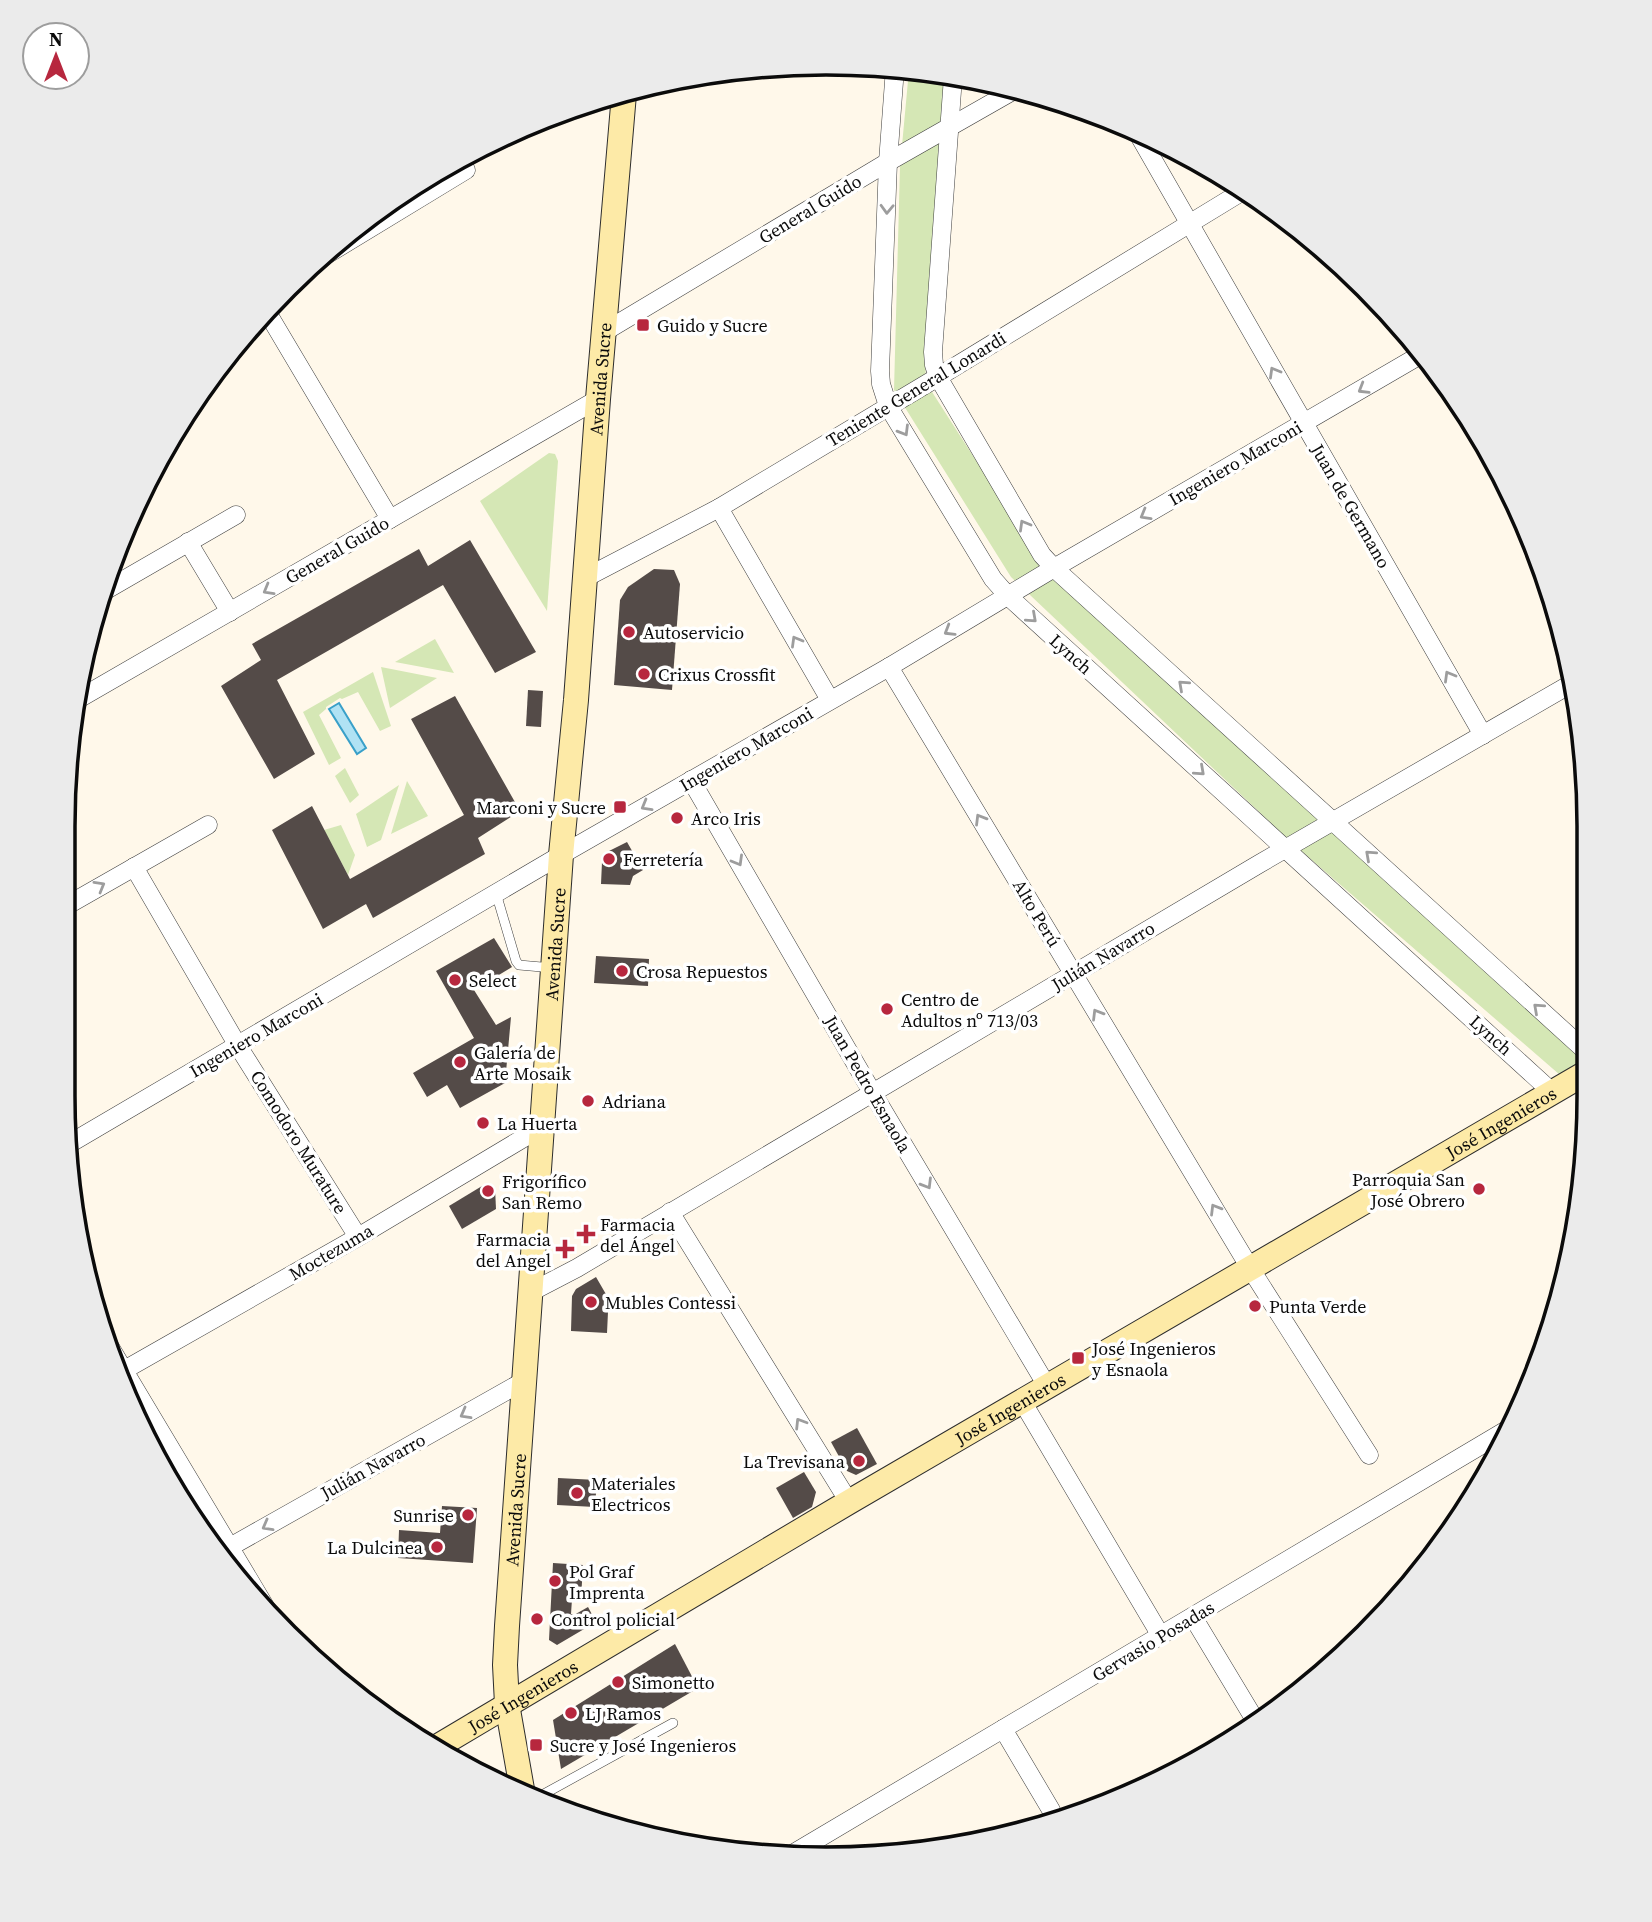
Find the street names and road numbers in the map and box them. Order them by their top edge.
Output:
street label: General Guido [754,168,866,250]
street label: Avenida Sucre [583,321,617,436]
street label: Teniente General Lonardi [821,325,1011,453]
street label: Ingeniero Marconi [1164,415,1306,511]
street label: Juan de Germano [1305,438,1397,573]
street label: General Guido [281,510,394,590]
street label: Lynch [1044,628,1098,680]
street label: Ingeniero Marconi [675,701,817,797]
street label: Alto Perú [1007,875,1067,951]
street label: Avenida Sucre [538,887,571,1002]
street label: Julián Navarro [1046,915,1159,997]
street label: Ingeniero Marconi [185,987,327,1083]
street label: Lynch [1464,1009,1518,1061]
street label: Juan Pedro Esnaola [818,1010,918,1158]
street label: Comodoro Murature [245,1065,353,1219]
street label: José Ingenieros [1440,1080,1561,1165]
street label: Moctezuma [284,1217,379,1286]
street label: José Ingenieros [949,1366,1070,1451]
street label: Julián Navarro [315,1427,430,1506]
street label: Avenida Sucre [499,1452,532,1567]
street label: Gervasio Posadas [1087,1595,1219,1687]
street label: José Ingenieros [462,1653,583,1739]

